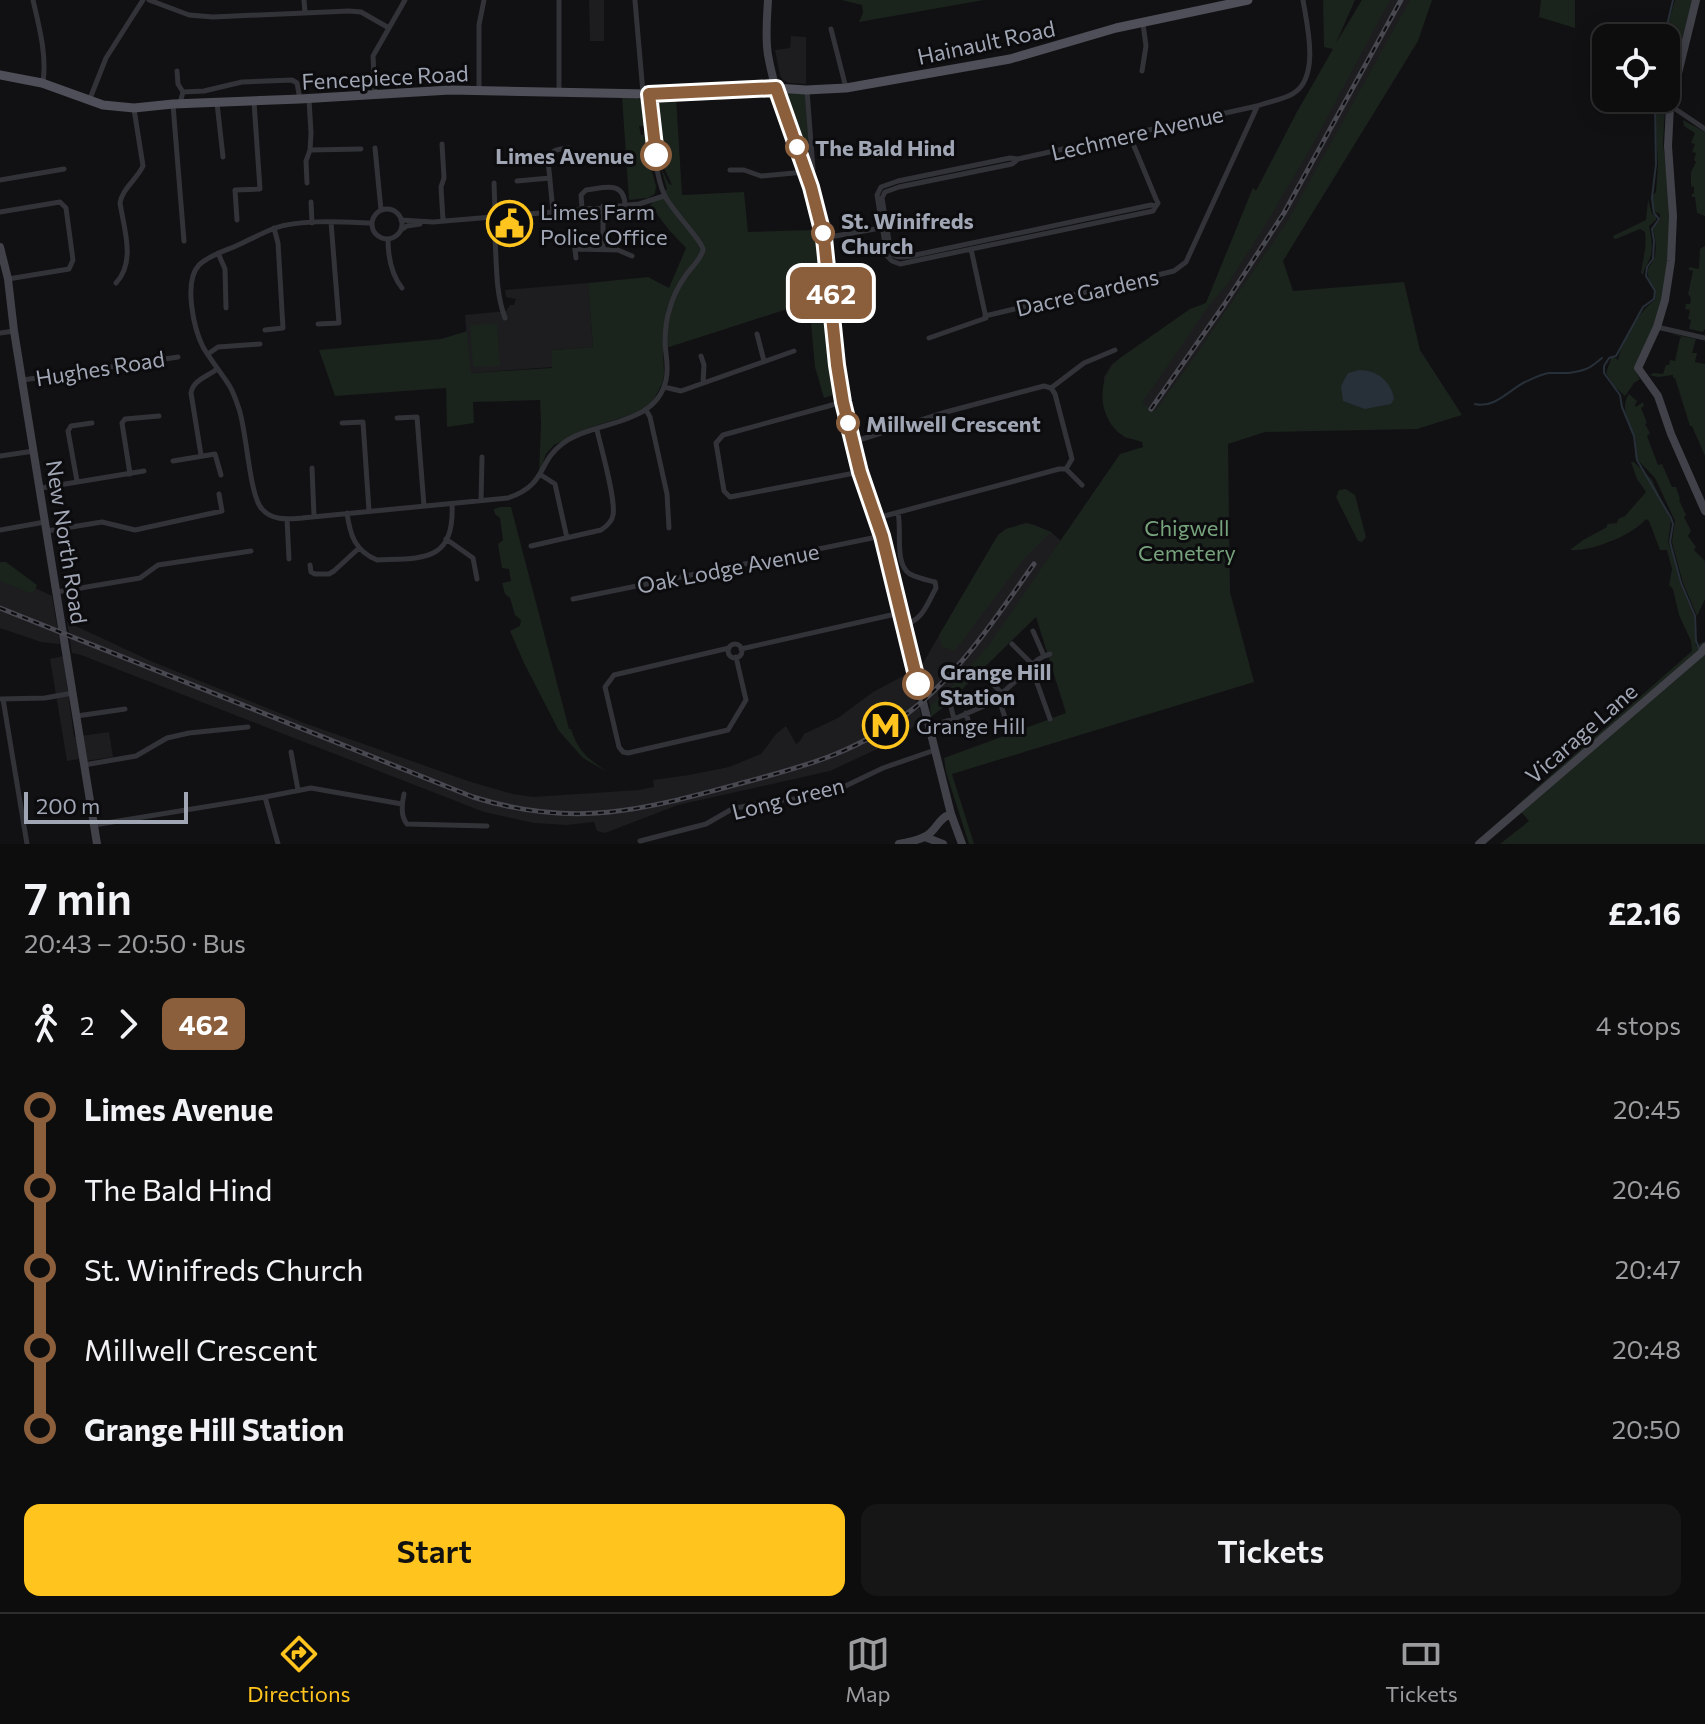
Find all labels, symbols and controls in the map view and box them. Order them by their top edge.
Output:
street label: Hainault Road [915,14,1057,70]
map controls [1592,24,1680,112]
button: locate [1592,24,1680,112]
street label: Fencepiece Road [301,59,469,95]
street label: Lechmere Avenue [1048,100,1226,166]
place label: The Bald Hind [815,134,955,161]
marker: The Bald Hind [786,136,808,158]
marker: Limes Avenue [641,140,671,170]
place label: Limes Avenue [495,142,634,169]
place label: Limes Farm Police Office [540,198,668,250]
public building icon: Limes Farm Police Office [485,200,533,248]
place label: St. Winifreds Church [841,207,974,259]
marker: St. Winifreds Church [812,222,834,244]
street label: Dacre Gardens [1013,262,1161,322]
line badge: 462 [785,267,877,319]
text: 462 [806,276,856,310]
street label: Hughes Road [33,344,167,392]
place label: Millwell Crescent [866,410,1041,437]
marker: Millwell Crescent [837,412,859,434]
street label: New North Road [41,458,93,626]
park label: Chigwell Cemetery [1138,514,1236,566]
street label: Oak Lodge Avenue [635,537,821,599]
place label: Grange Hill Station [940,658,1051,710]
marker: Grange Hill Station [903,669,933,699]
street label: Vicarage Lane [1520,677,1642,789]
metro station icon: Grange Hill [861,701,909,749]
place label: Grange Hill [916,712,1026,739]
street label: Long Green [729,771,847,825]
scale bar [24,788,188,824]
text: 200 m [36,792,100,819]
text: 7 min [24,870,132,924]
text: £2.16 [1608,894,1681,931]
text: 20:43 – 20:50 · Bus [24,927,246,958]
icon: walk [24,1002,68,1046]
icon: forward [106,1002,150,1046]
text: 462 [178,1007,229,1041]
text: 2 [80,1009,94,1040]
text: 4 stops [1596,1009,1681,1040]
text: Limes Avenue [84,1090,273,1127]
text: 20:45 [1613,1093,1681,1124]
text: The Bald Hind [84,1170,272,1207]
text: 20:46 [1612,1173,1681,1204]
text: St. Winifreds Church [84,1250,363,1287]
text: 20:47 [1615,1253,1681,1284]
text: Millwell Crescent [84,1330,318,1367]
text: 20:48 [1612,1333,1681,1364]
text: Grange Hill Station [84,1410,344,1447]
text: 20:50 [1612,1413,1681,1444]
button: Start [24,1504,845,1596]
button: Tickets [861,1504,1681,1596]
tab: Directions [247,1632,351,1707]
tab: Map [845,1632,891,1707]
tab: Tickets [1385,1632,1458,1707]

